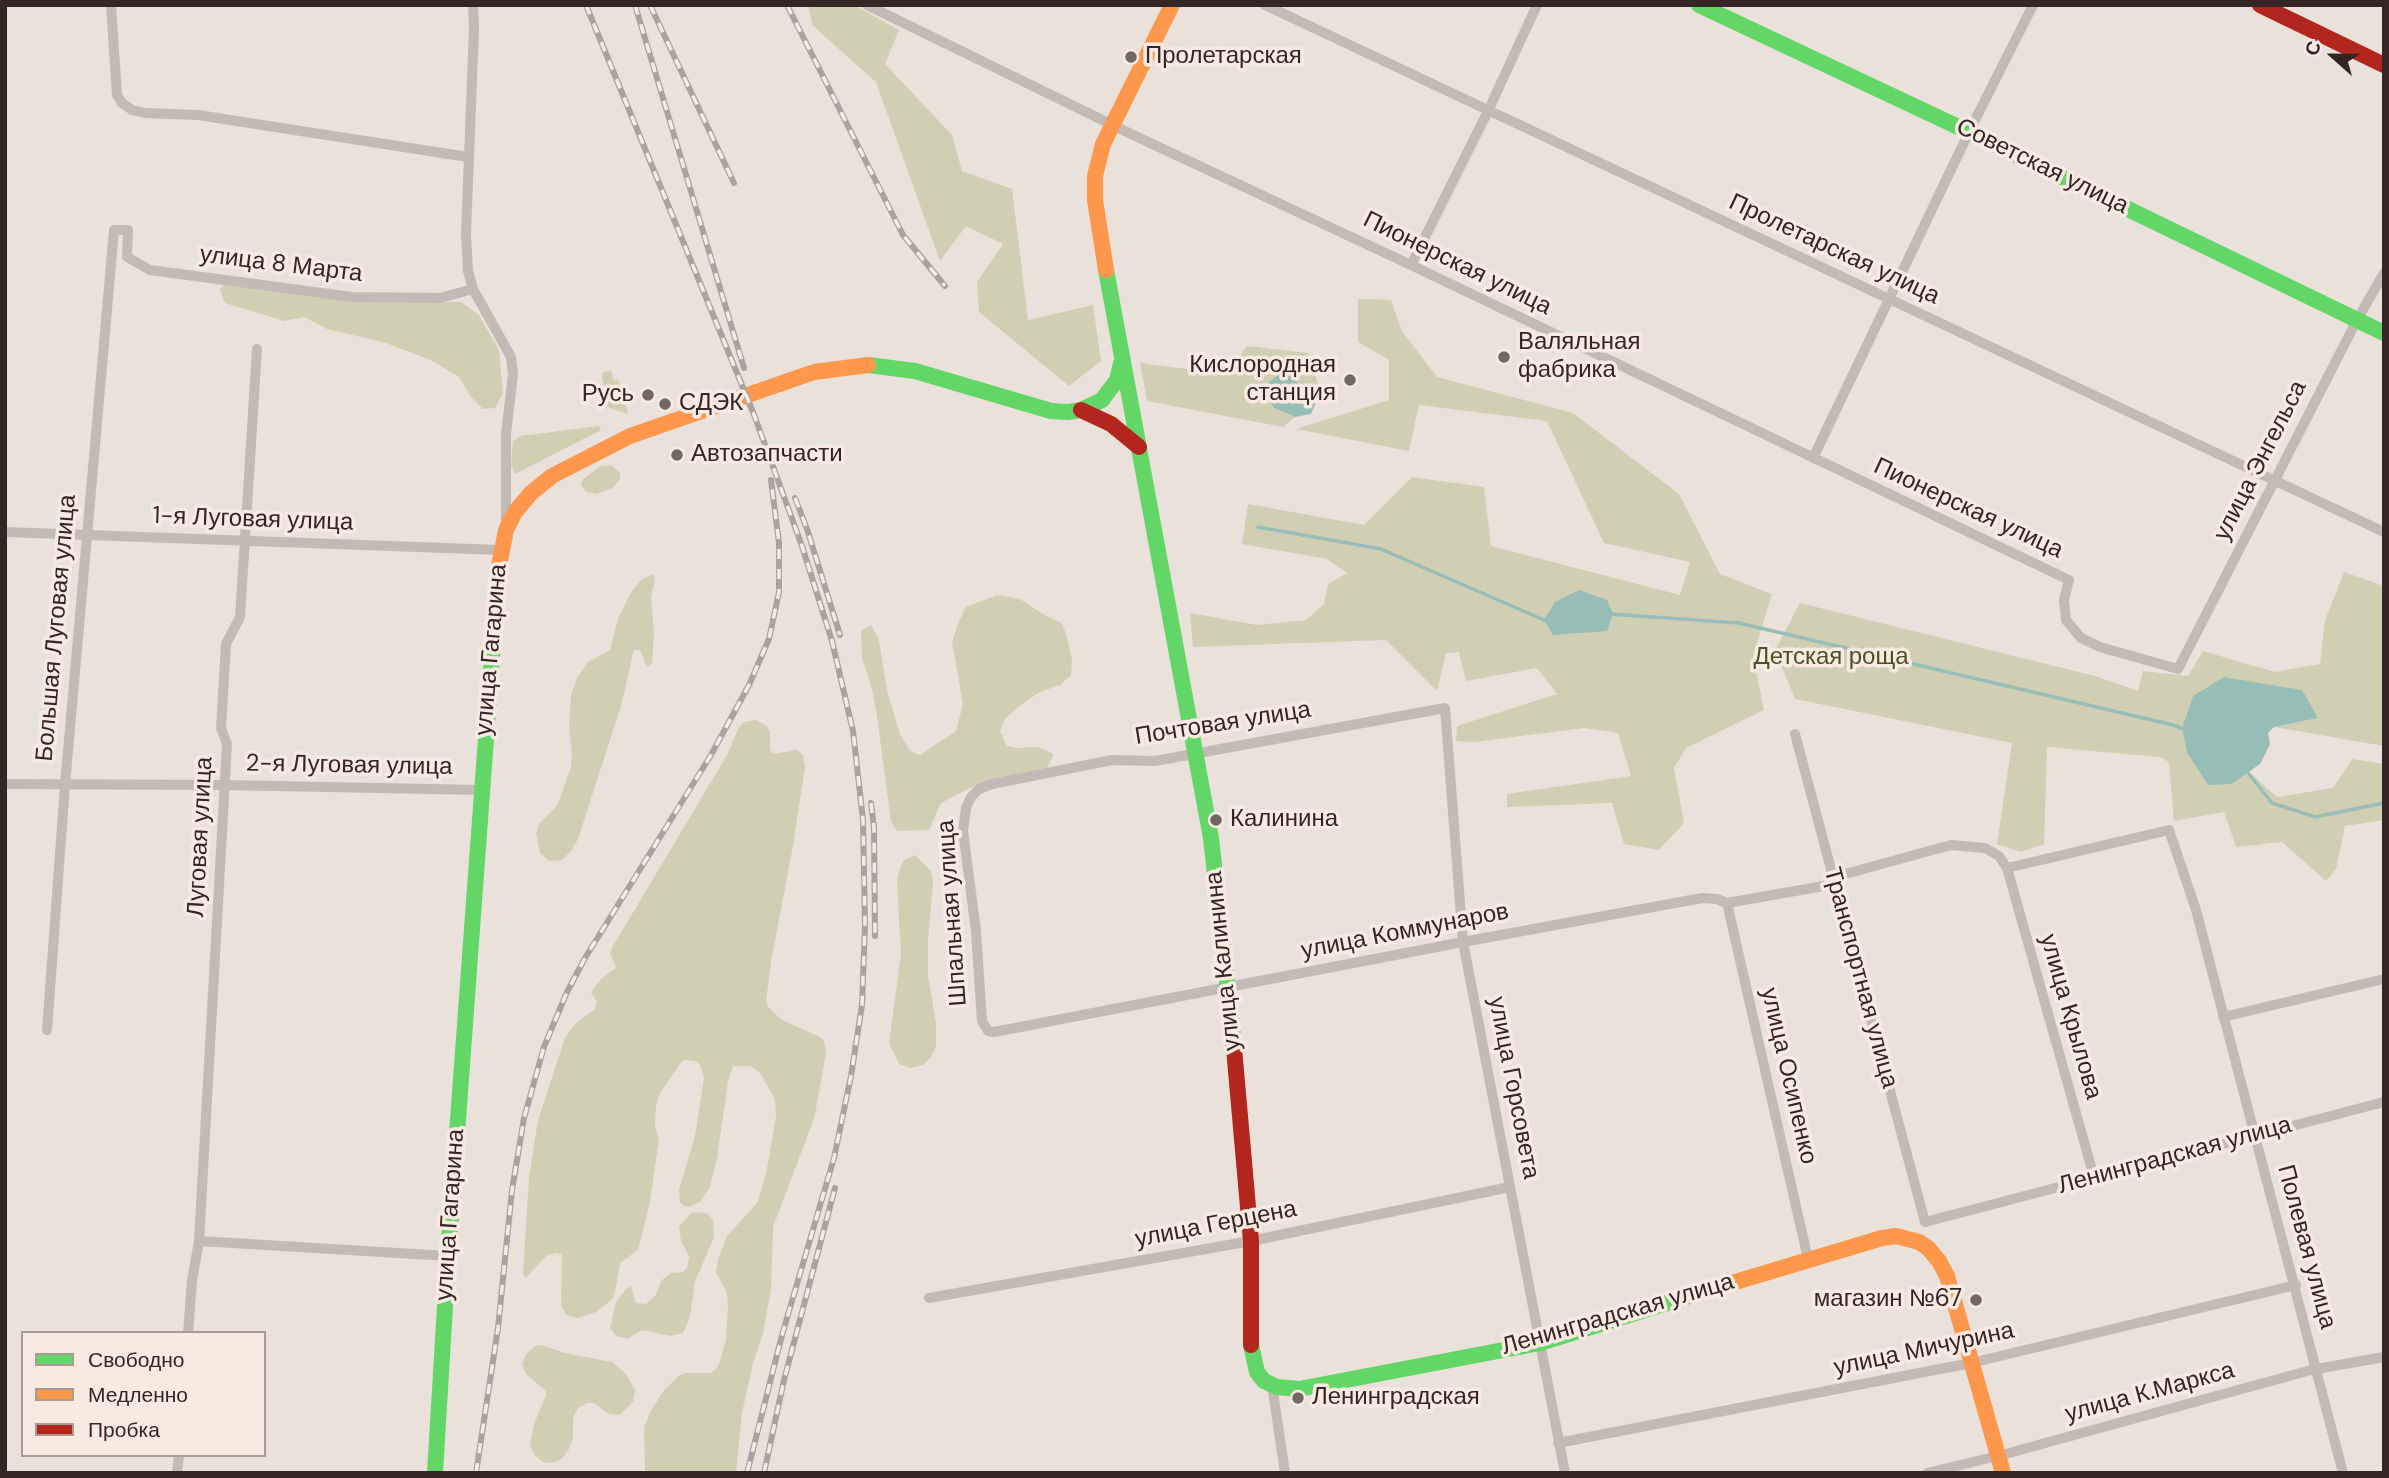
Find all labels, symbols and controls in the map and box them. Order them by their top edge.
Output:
north arrow [2298,21,2368,91]
text: С [2299,37,2327,59]
place label: Пролетарская [1145,43,1302,71]
marker: Пролетарская [1123,49,1139,65]
street label: Советская улица [1951,113,2133,221]
street label: Пролетарская улица [1724,189,1944,311]
street label: Пионерская улица [1358,206,1556,322]
street label: улица 8 Марта [198,241,364,289]
place label: Валяльная фабрика [1518,329,1640,385]
marker: Валяльная фабрика [1496,349,1512,365]
place label: Кислородная станция [1189,352,1336,408]
marker: Кислородная станция [1342,372,1358,388]
street label: улица Энгельса [2208,376,2314,546]
place label: Русь [582,381,634,409]
marker: Русь [640,387,656,403]
place label: СДЭК [679,390,743,418]
marker: СДЭК [657,396,673,412]
place label: Автозапчасти [691,441,843,469]
marker: Автозапчасти [669,447,685,463]
street label: Пионерская улица [1869,452,2067,566]
street label: Большая Луговая улица [31,493,83,763]
street label: 1-я Луговая улица [152,502,354,538]
street label: улица Гагарина [470,563,514,737]
park label: Детская роща [1753,644,1909,672]
street label: Почтовая улица [1133,696,1313,752]
street label: 2-я Луговая улица [245,750,453,782]
street label: Луговая улица [182,756,220,918]
place label: Калинина [1230,806,1338,834]
marker: Калинина [1208,812,1224,828]
street label: Шпальная улица [932,819,974,1007]
street label: Транспортная улица [1817,864,1903,1092]
street label: улица Калинина [1200,870,1248,1052]
street label: улица Коммунаров [1299,898,1511,966]
street label: улица Крылова [2033,931,2107,1103]
street label: улица Осипенко [1754,985,1822,1167]
street label: улица Горсовета [1481,994,1545,1182]
street label: Ленинградская улица [2055,1111,2295,1201]
street label: улица Гагарина [431,1128,471,1302]
street label: Полевая улица [2270,1162,2342,1332]
street label: улица Герцена [1133,1195,1299,1255]
street label: Ленинградская улица [1499,1268,1737,1362]
place label: магазин №67 [1814,1286,1962,1314]
marker: магазин №67 [1968,1292,1984,1308]
street label: улица Мичурина [1831,1317,2017,1383]
legend [21,1331,266,1457]
text: Свободно [88,1346,185,1374]
street label: улица К.Маркса [2062,1357,2238,1429]
text: Медленно [88,1381,188,1409]
place label: Ленинградская [1312,1384,1480,1412]
marker: Ленинградская [1290,1390,1306,1406]
text: Пробка [88,1416,160,1444]

